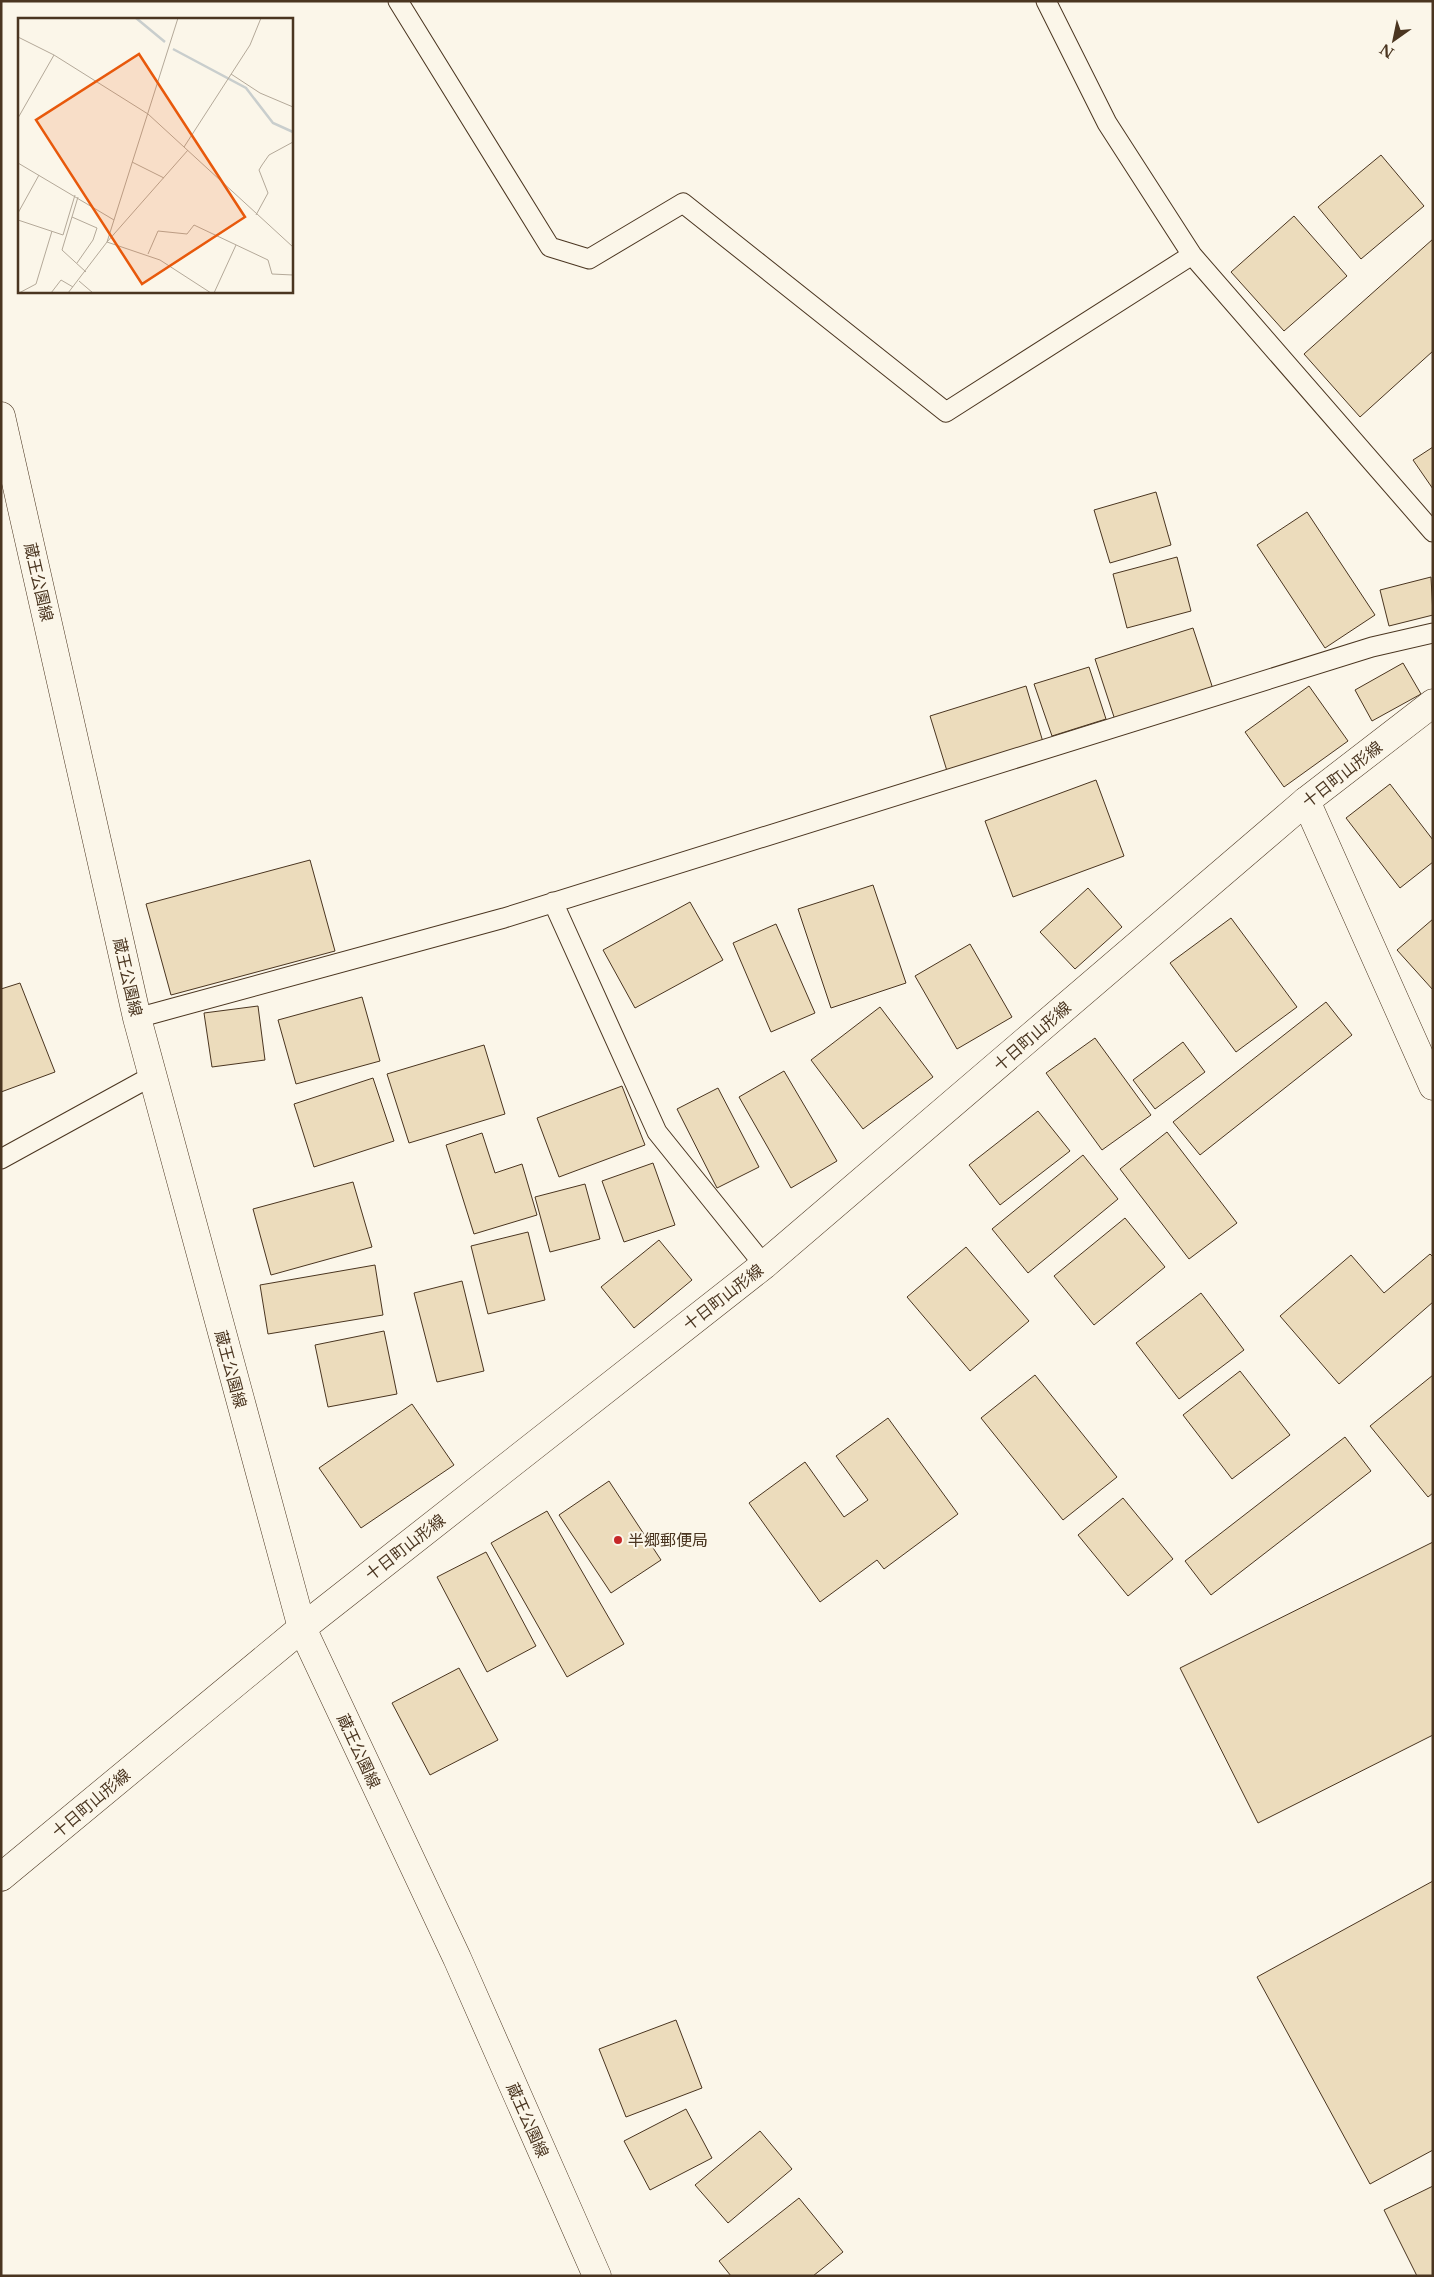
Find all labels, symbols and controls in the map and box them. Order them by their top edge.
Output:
north arrow [1369,15,1419,65]
inset map [18,18,292,292]
text: N [1376,40,1397,62]
street label: 蔵王公園線 [20,541,58,623]
street label: 十日町山形線 [1298,737,1386,811]
street label: 蔵王公園線 [109,936,147,1018]
street label: 十日町山形線 [989,997,1075,1075]
street label: 十日町山形線 [679,1260,767,1334]
street label: 蔵王公園線 [211,1328,251,1410]
street label: 十日町山形線 [361,1510,449,1584]
place label: 半郷郵便局 [628,1530,708,1550]
marker: 半郷郵便局 [612,1534,624,1546]
street label: 蔵王公園線 [333,1711,385,1791]
street label: 十日町山形線 [48,1764,134,1842]
street label: 蔵王公園線 [503,2079,553,2161]

